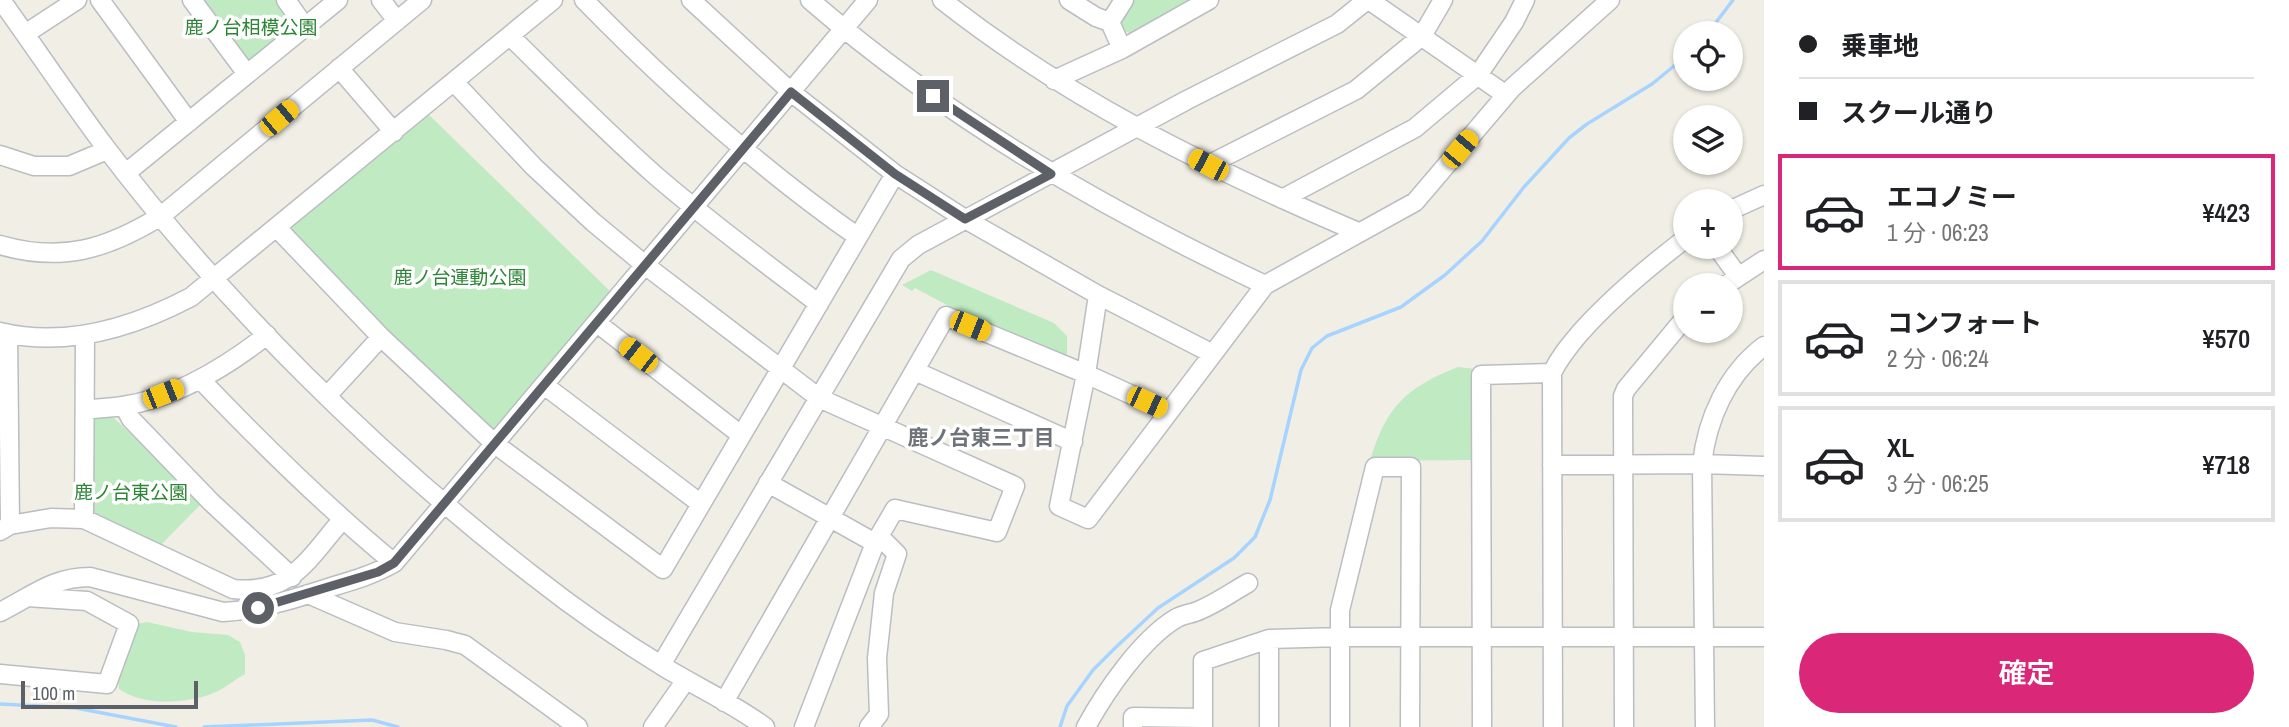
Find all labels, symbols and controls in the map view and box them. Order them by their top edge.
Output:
park label: 鹿ノ台相模公園 [184,14,318,40]
map controls [1673,21,1743,343]
button: locate [1673,21,1743,91]
text: 乗車地 [1841,28,1919,63]
route end [917,80,949,112]
text: スクール通り [1841,95,1997,130]
car [257,96,302,140]
button: layers [1673,105,1743,175]
car [1439,126,1482,172]
car [1185,146,1232,184]
text: エコノミー [1887,179,2017,214]
icon: car [1803,181,1866,244]
button: + [1673,189,1743,259]
text: ¥423 [2203,195,2250,230]
text: 1 分 · 06:23 [1887,217,1989,248]
park label: 鹿ノ台運動公園 [393,264,527,290]
button: − [1673,273,1743,343]
text: コンフォート [1887,305,2042,340]
icon: car [1803,307,1866,370]
car [947,308,994,344]
text: ¥570 [2203,321,2250,356]
car [615,334,662,376]
text: 2 分 · 06:24 [1887,343,1989,374]
car [140,376,187,412]
car [1124,384,1171,420]
district label: 鹿ノ台東三丁目 [908,423,1055,452]
text: XL [1887,430,1914,465]
icon: car [1803,433,1866,496]
text: ¥718 [2203,447,2250,482]
text: 3 分 · 06:25 [1887,468,1989,499]
park label: 鹿ノ台東公園 [74,479,188,505]
route start [242,592,274,624]
button: 確定 [1799,633,2254,713]
scale bar [21,678,198,710]
text: 100 m [32,680,75,706]

